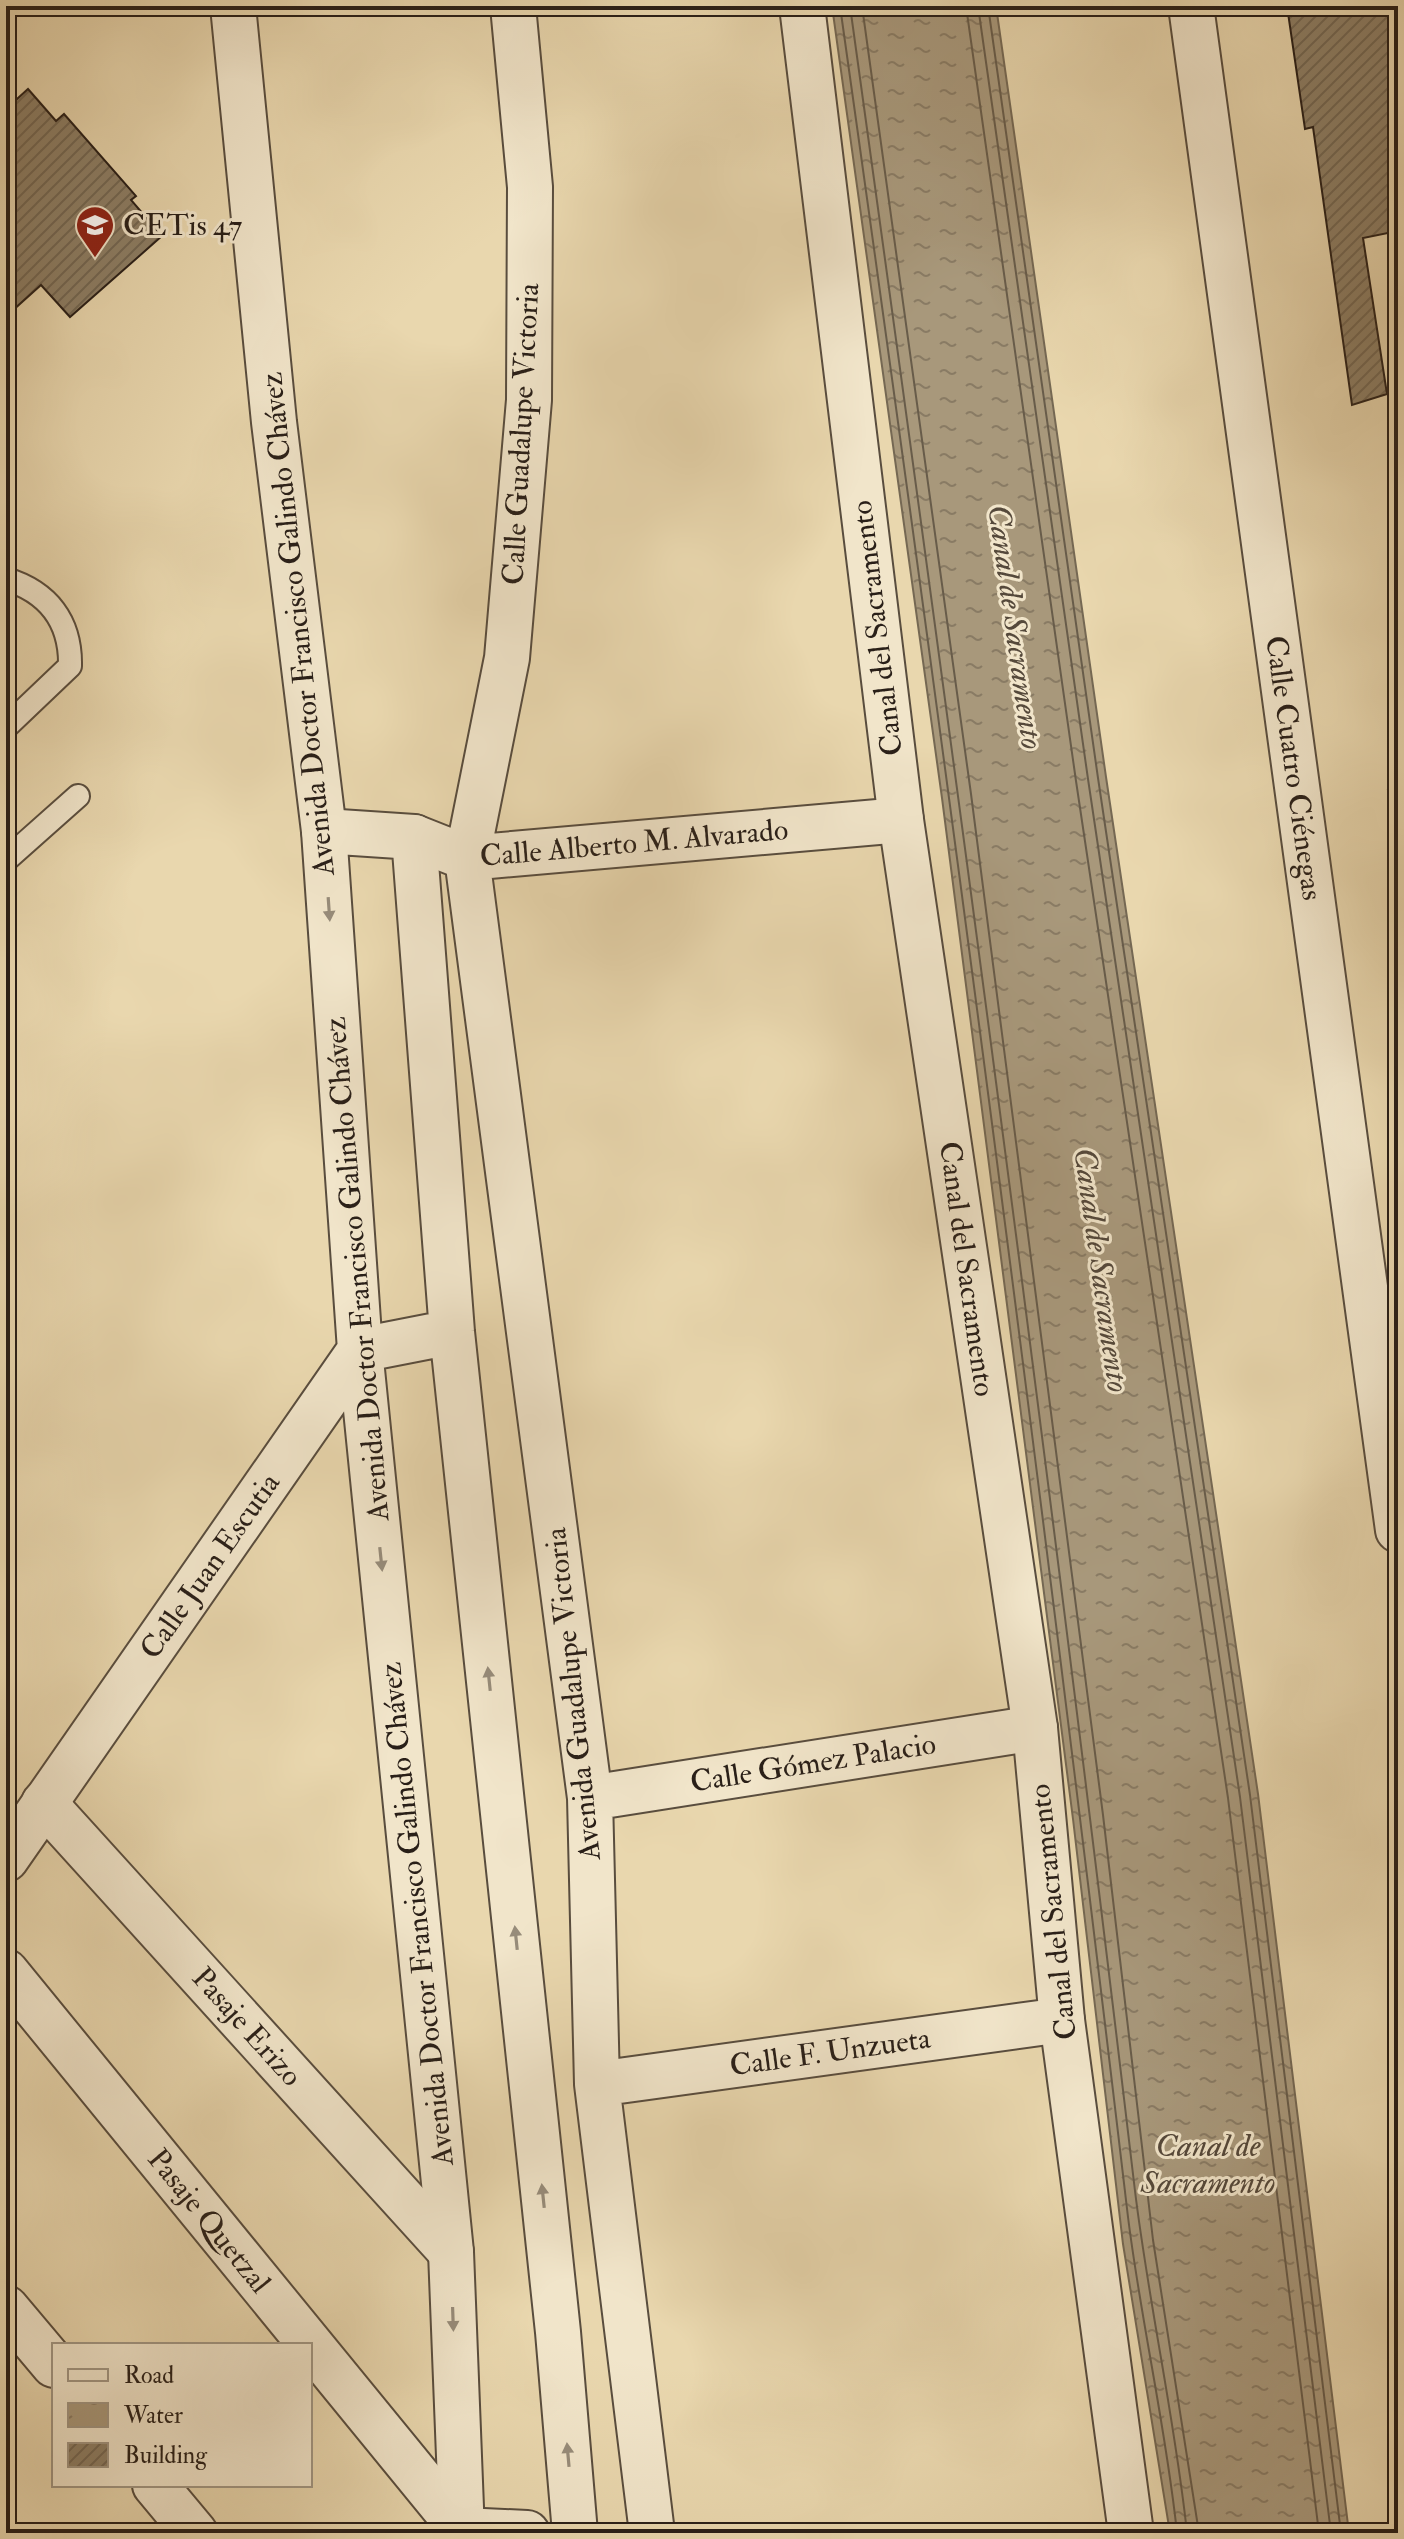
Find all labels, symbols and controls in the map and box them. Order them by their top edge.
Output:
school or university icon: CETis 47 [74,204,116,259]
place label: CETis 47 [123,207,243,244]
street label: Calle Guadalupe Victoria [495,281,547,586]
street label: Avenida Doctor Francisco Galindo Chávez [253,370,343,879]
street label: Canal del Sacramento [843,498,911,758]
water label: Canal de Sacramento [978,502,1052,752]
street label: Calle Cuatro Ciénegas [1257,633,1331,903]
street label: Calle Alberto M. Alvarado [478,811,790,875]
one-way arrow [323,897,336,922]
street label: Avenida Doctor Francisco Galindo Chávez [317,1015,398,1524]
street label: Canal del Sacramento [931,1139,1003,1399]
water label: Canal de Sacramento [1064,1145,1138,1395]
street label: Calle Juan Escutia [132,1465,288,1666]
street label: Avenida Guadalupe Victoria [537,1525,609,1863]
one-way arrow [375,1547,388,1572]
street label: Avenida Doctor Francisco Galindo Chávez [372,1660,462,2169]
one-way arrow [482,1666,495,1691]
street label: Calle Gómez Palacio [688,1725,938,1801]
street label: Canal del Sacramento [1021,1782,1085,2042]
one-way arrow [510,1925,523,1950]
street label: Pasaje Erizo [184,1960,310,2094]
street label: Calle F. Unzueta [727,2020,933,2084]
water label: Canal de Sacramento [1140,2126,1275,2203]
street label: Pasaje Quetzal [139,2141,279,2301]
one-way arrow [537,2184,550,2209]
one-way arrow [447,2307,460,2332]
legend [52,2343,312,2487]
text: Road [124,2360,174,2391]
text: Water [123,2400,183,2431]
text: Building [124,2440,208,2471]
one-way arrow [561,2442,574,2467]

